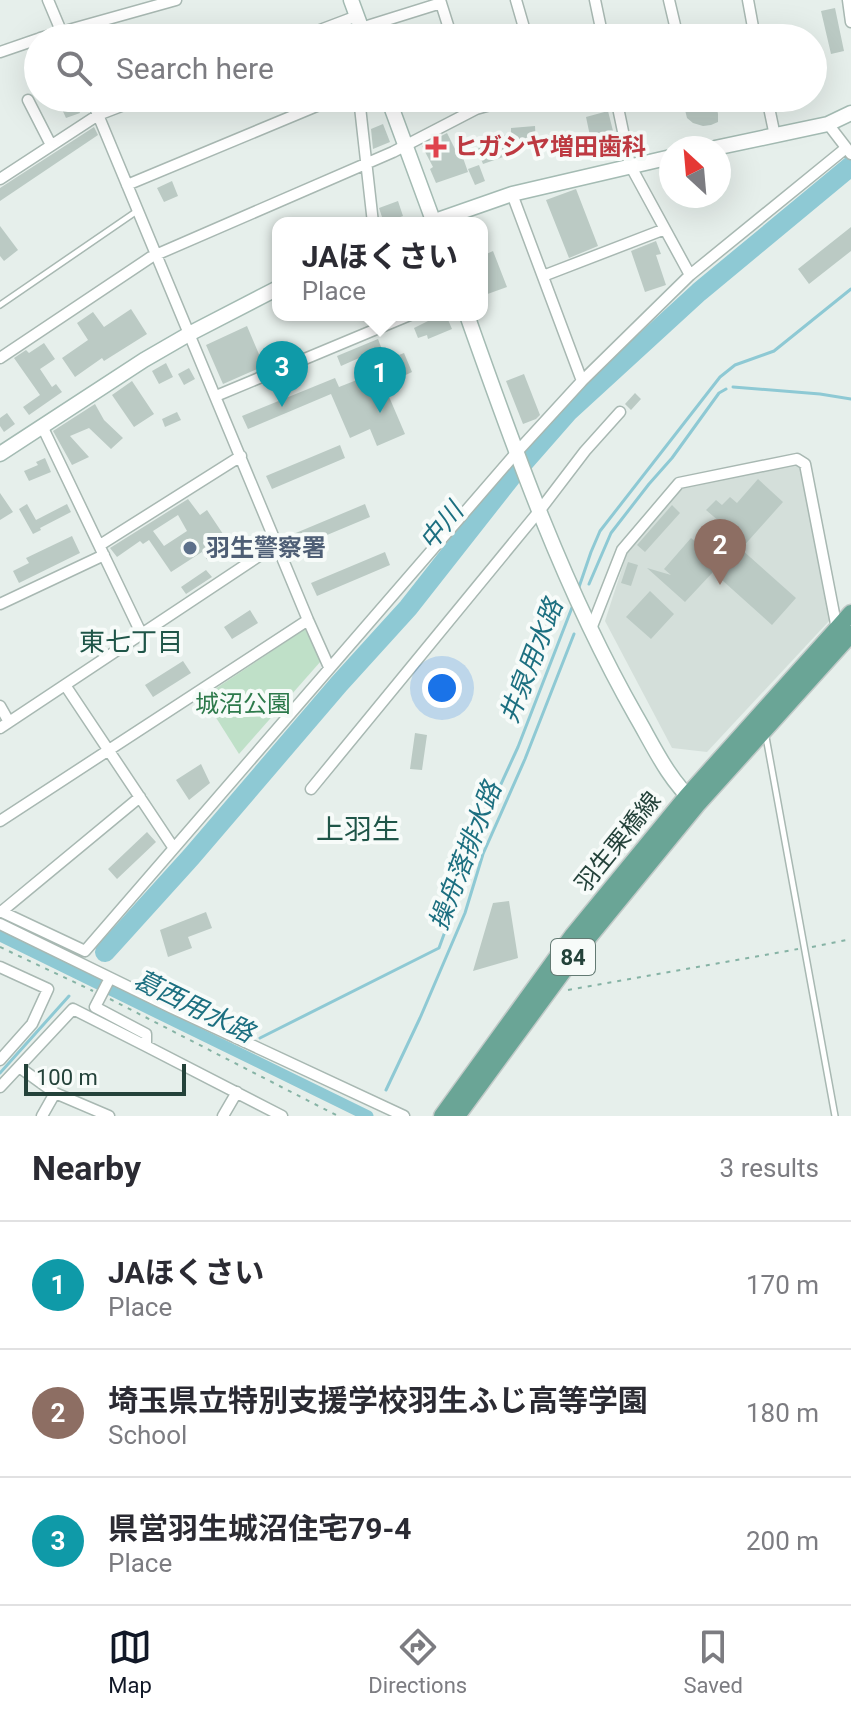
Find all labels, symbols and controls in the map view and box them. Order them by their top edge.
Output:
search box [24,24,827,112]
icon: search [52,46,96,90]
text: Search here [116,51,274,86]
place label: ヒガシヤ増田歯科 [454,133,646,161]
marker: ヒガシヤ増田歯科 [425,136,447,158]
north arrow [659,136,731,208]
popup [272,217,488,321]
text: JAほくさい [302,239,458,274]
text: Place [302,276,366,306]
pin: 3 [256,341,308,407]
pin: 1 [354,347,406,413]
water label: 中川 [413,494,471,556]
pin: 2 [694,519,746,585]
place label: 羽生警察署 [206,534,326,562]
marker: 羽生警察署 [181,539,199,557]
water label: 井泉用水路 [494,593,569,727]
district label: 東七丁目 [79,627,183,657]
your location [422,668,462,708]
park label: 城沼公園 [195,690,291,718]
water label: 操舟落排水路 [423,776,508,934]
street label: 羽生栗橋線 [569,787,667,897]
district label: 上羽生 [316,813,400,846]
road number: 84 [551,939,595,975]
water label: 葛西用水路 [129,964,261,1049]
scale bar [24,1060,186,1096]
text: 100 m [36,1065,98,1090]
text: Nearby [32,1148,141,1188]
text: 3 results [720,1153,819,1183]
text: JAほくさい [108,1255,265,1290]
text: 1 [51,1270,65,1300]
text: 170 m [746,1270,819,1300]
text: Place [108,1292,172,1322]
text: 埼玉県立特別支援学校羽生ふじ高等学園 [108,1383,648,1418]
text: 2 [51,1398,65,1428]
text: 180 m [746,1398,819,1428]
text: School [108,1420,187,1450]
text: 県営羽生城沼住宅79-4 [108,1511,411,1546]
text: 3 [51,1526,65,1556]
text: 200 m [746,1526,819,1556]
text: Place [108,1548,172,1578]
tab: Map [108,1625,152,1698]
tab: Directions [368,1625,467,1698]
tab: Saved [683,1625,743,1698]

